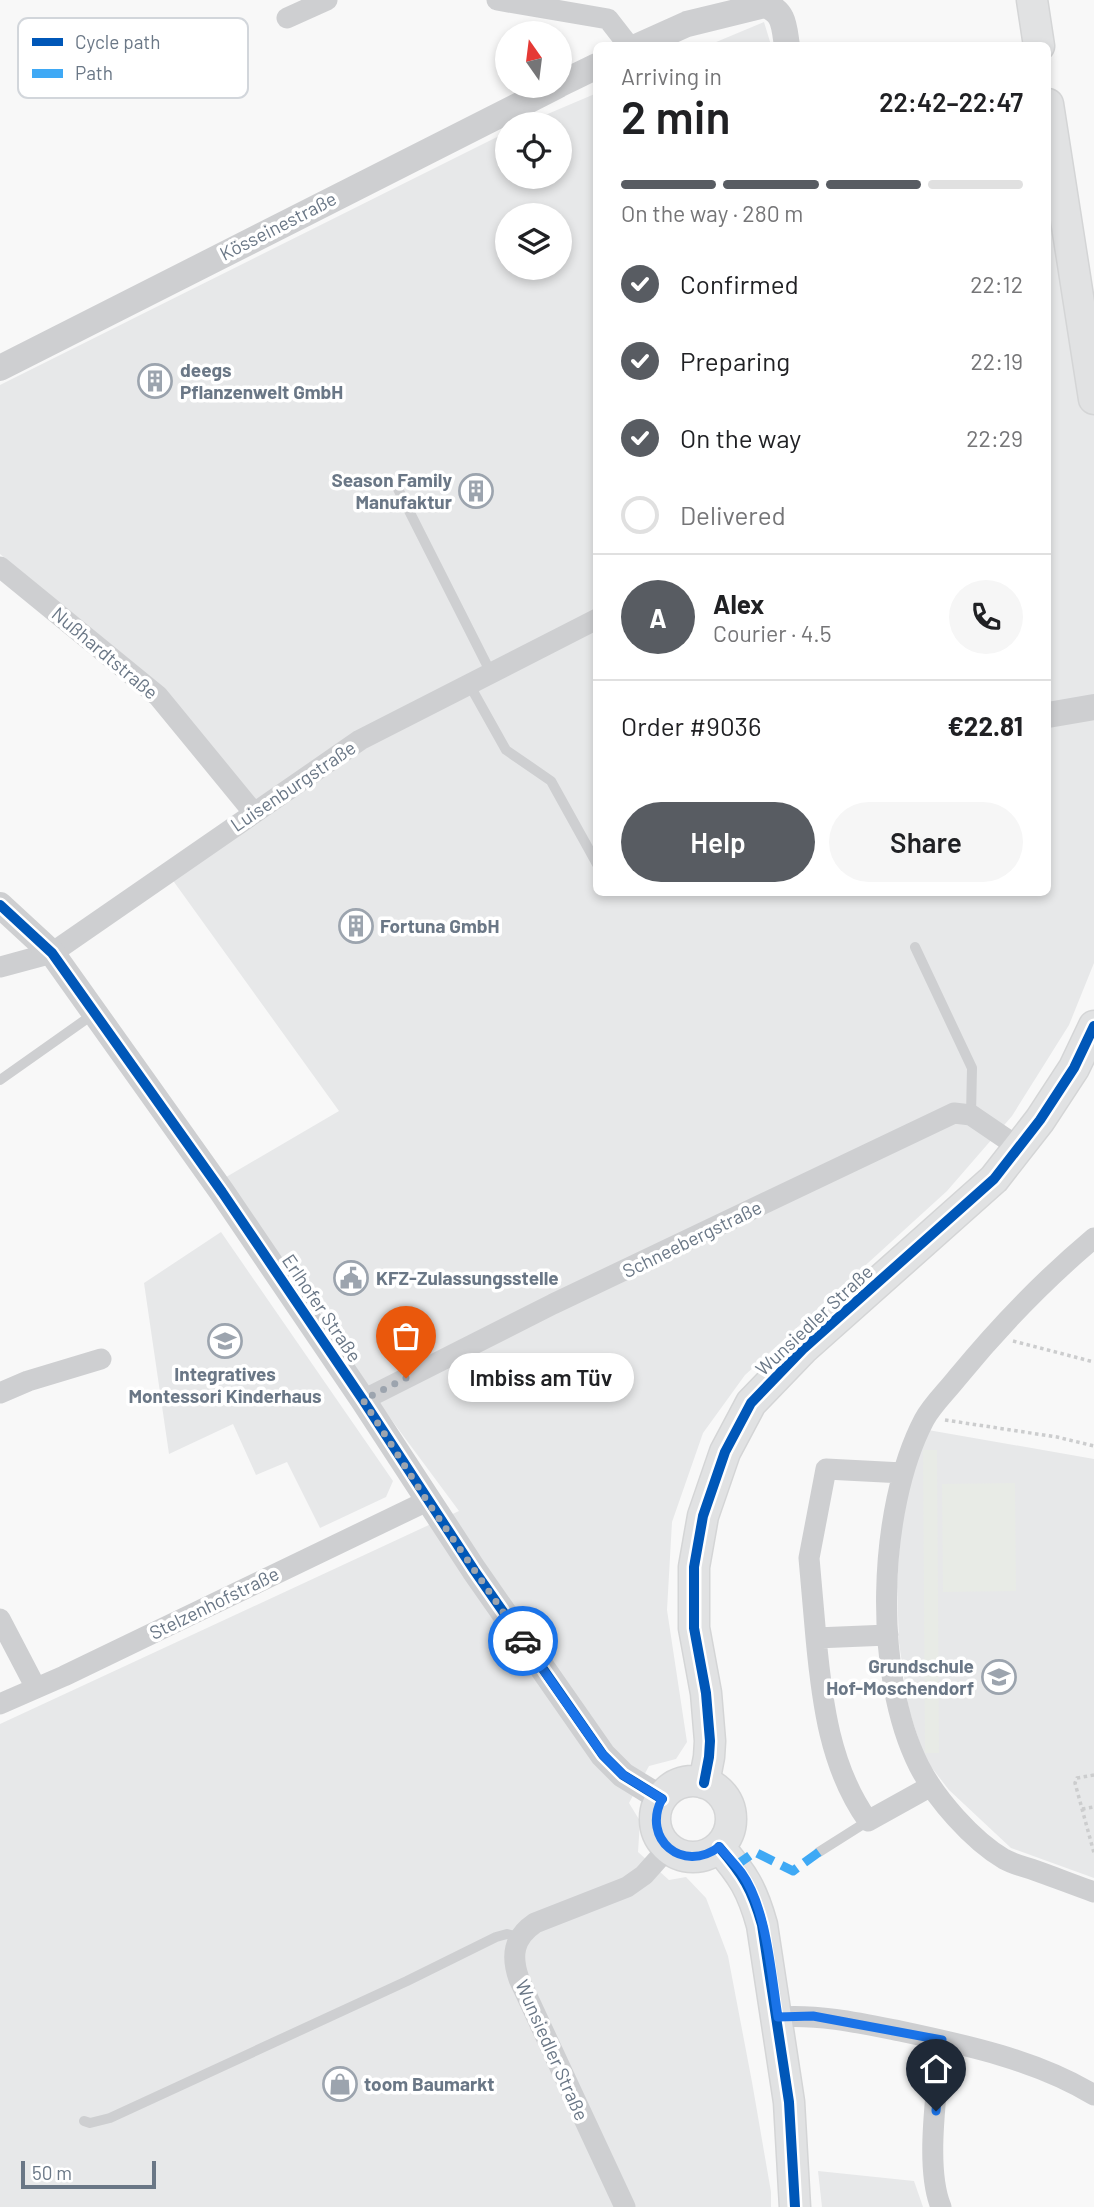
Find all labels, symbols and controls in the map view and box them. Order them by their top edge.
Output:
legend [18,18,248,98]
north arrow [495,21,572,98]
map controls [495,21,572,280]
text: Cycle path [75,30,160,53]
text: Path [75,61,113,84]
text: Arriving in [621,62,722,90]
text: 22:42–22:47 [879,86,1023,117]
text: 2 min [621,88,730,143]
button: locate [495,112,572,189]
street label: Kösseinestraße [216,186,340,265]
text: On the way · 280 m [621,199,803,227]
button: layers [495,203,572,280]
icon: check [621,265,659,303]
text: Confirmed [680,268,799,299]
text: 22:12 [970,270,1023,298]
icon: check [621,342,659,380]
text: Preparing [680,345,790,376]
text: 22:19 [971,347,1023,375]
place label: deegs Pflanzenwelt GmbH [180,358,343,403]
building icon: deegs Pflanzenwelt GmbH [136,362,174,400]
icon: check [621,419,659,457]
text: On the way [680,422,801,453]
text: 22:29 [966,424,1023,452]
place label: Season Family Manufaktur [331,468,453,513]
building icon: Season Family Manufaktur [457,472,495,510]
text: Delivered [680,499,786,530]
button: phone [949,580,1023,654]
text: Alex [713,588,764,619]
street label: Nußhardtstraße [48,602,163,704]
text: A [649,602,667,633]
text: Courier · 4.5 [713,619,832,647]
text: Order #9036 [621,710,761,741]
text: €22.81 [947,710,1023,741]
street label: Luisenburgstraße [226,735,360,836]
button: Help [621,802,815,882]
button: Share [829,802,1023,882]
building icon: Fortuna GmbH [337,907,375,945]
place label: Fortuna GmbH [380,914,499,937]
street label: Schneebergstraße [618,1195,765,1282]
street label: Erlhofer Straße [278,1249,367,1366]
public building icon: KFZ-Zulassungsstelle [332,1259,370,1297]
street label: Wunsiedler Straße [750,1259,877,1380]
place label: KFZ-Zulassungsstelle [376,1266,559,1289]
pin [376,1306,436,1378]
icon: bag [387,1317,425,1355]
school or university icon: Integratives Montessori Kinderhaus [206,1322,244,1360]
callout: Imbiss am Tüv [448,1354,634,1402]
place label: Integratives Montessori Kinderhaus [128,1362,322,1407]
text: Imbiss am Tüv [470,1363,612,1391]
street label: Stelzenhofstraße [145,1561,282,1644]
courier [488,1606,558,1676]
icon: car [504,1622,542,1660]
place label: Grundschule Hof-Moschendorf [826,1654,974,1699]
school or university icon: Grundschule Hof-Moschendorf [980,1658,1018,1696]
street label: Wunsiedler Straße [511,1976,594,2124]
pin [906,2039,966,2111]
icon: home [917,2050,955,2088]
shop icon: toom Baumarkt [321,2065,359,2103]
place label: toom Baumarkt [364,2072,495,2095]
scale bar [21,2158,156,2190]
text: 50 m [32,2161,72,2184]

